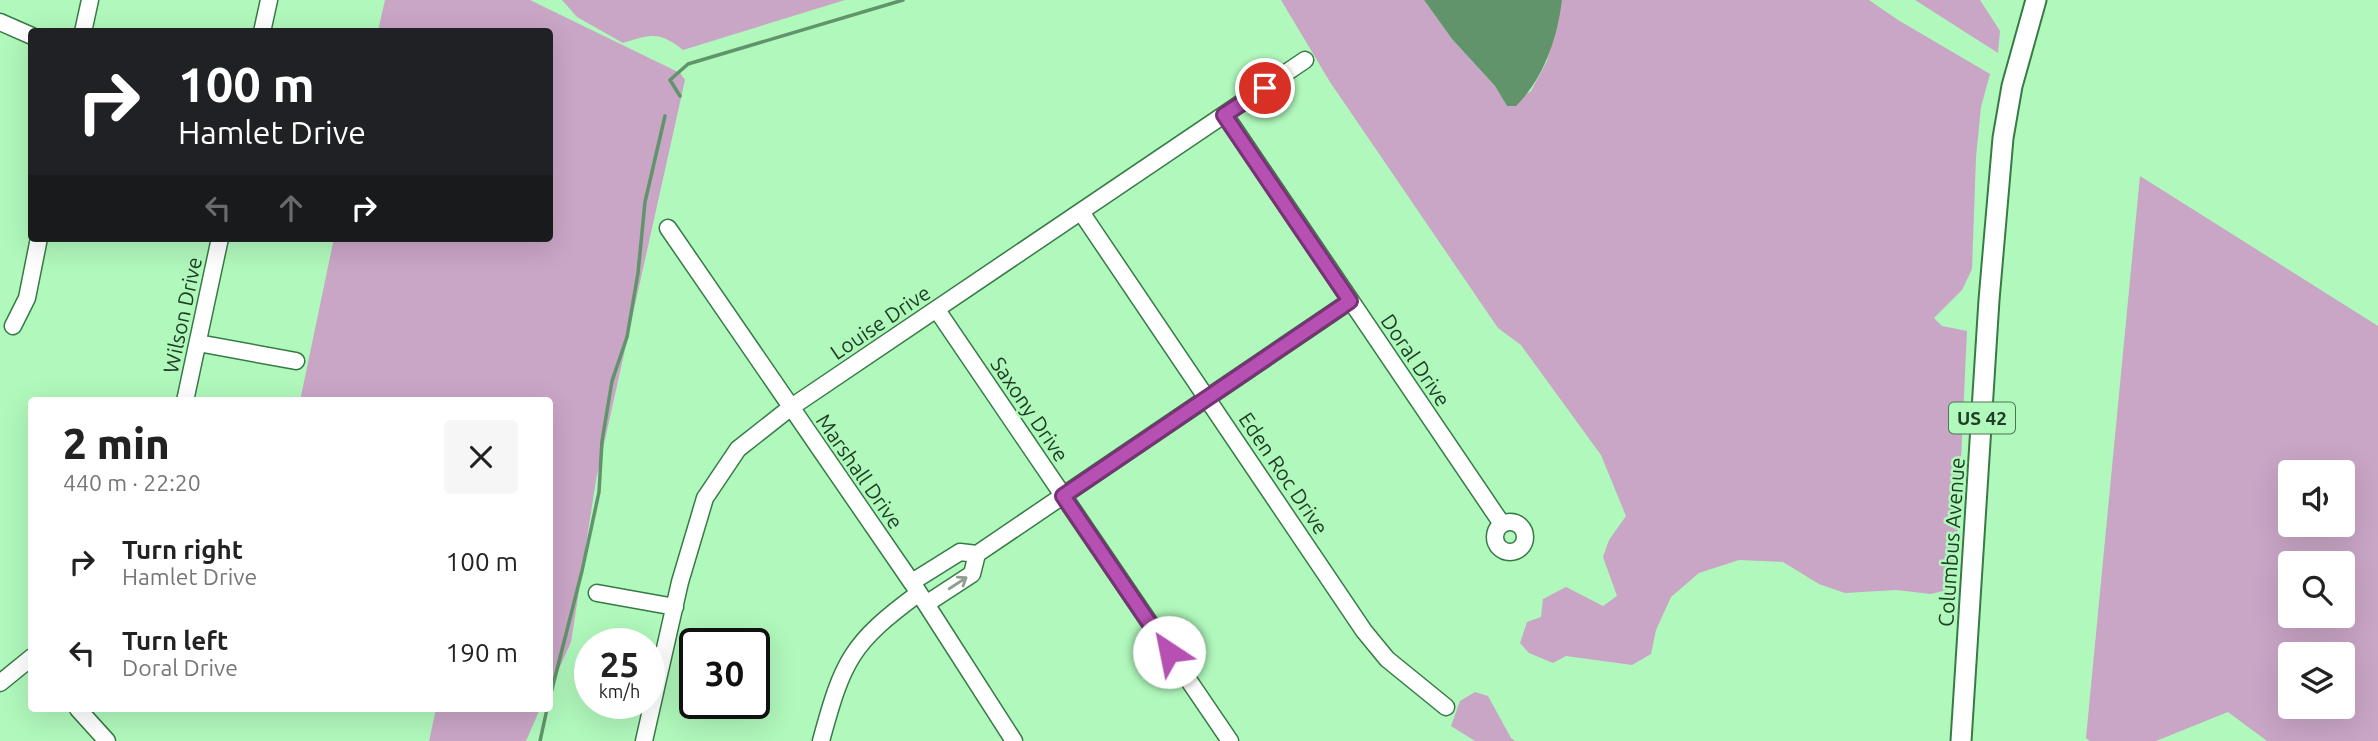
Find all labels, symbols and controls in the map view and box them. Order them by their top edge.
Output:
icon: right [63,56,154,147]
text: 100 m [178,56,315,111]
pin [1235,58,1295,118]
icon: arrive [1246,69,1284,107]
text: Hamlet Drive [178,114,366,150]
icon: left [199,189,237,227]
icon: ahead [272,189,310,227]
icon: right [345,189,383,227]
street label: Wilson Drive [158,255,206,375]
street label: Louise Drive [826,280,934,364]
street label: Doral Drive [1376,309,1456,411]
street label: Saxony Drive [986,352,1074,466]
road number: US 42 [1949,402,2015,434]
street label: Eden Roc Drive [1234,408,1334,538]
street label: Marshall Drive [812,409,908,533]
text: 2 min [63,420,170,467]
button: close [444,420,518,494]
street label: Columbus Avenue [1933,457,1969,627]
map controls [2278,460,2355,719]
button: sound [2278,460,2355,537]
text: 440 m · 22:20 [63,470,201,495]
text: Turn right [122,535,243,564]
icon: right [63,543,101,581]
text: 100 m [446,547,518,576]
button: search [2278,551,2355,628]
text: Hamlet Drive [122,564,257,589]
one-way arrow [947,576,967,590]
position arrow [1132,615,1206,689]
text: Turn left [122,626,228,655]
speed limit sign: 30 [679,628,770,719]
icon: left [63,634,101,672]
text: 190 m [446,638,518,667]
button: layers [2278,642,2355,719]
text: 25 [600,644,639,684]
text: Doral Drive [122,655,238,680]
text: km/h [599,681,640,701]

